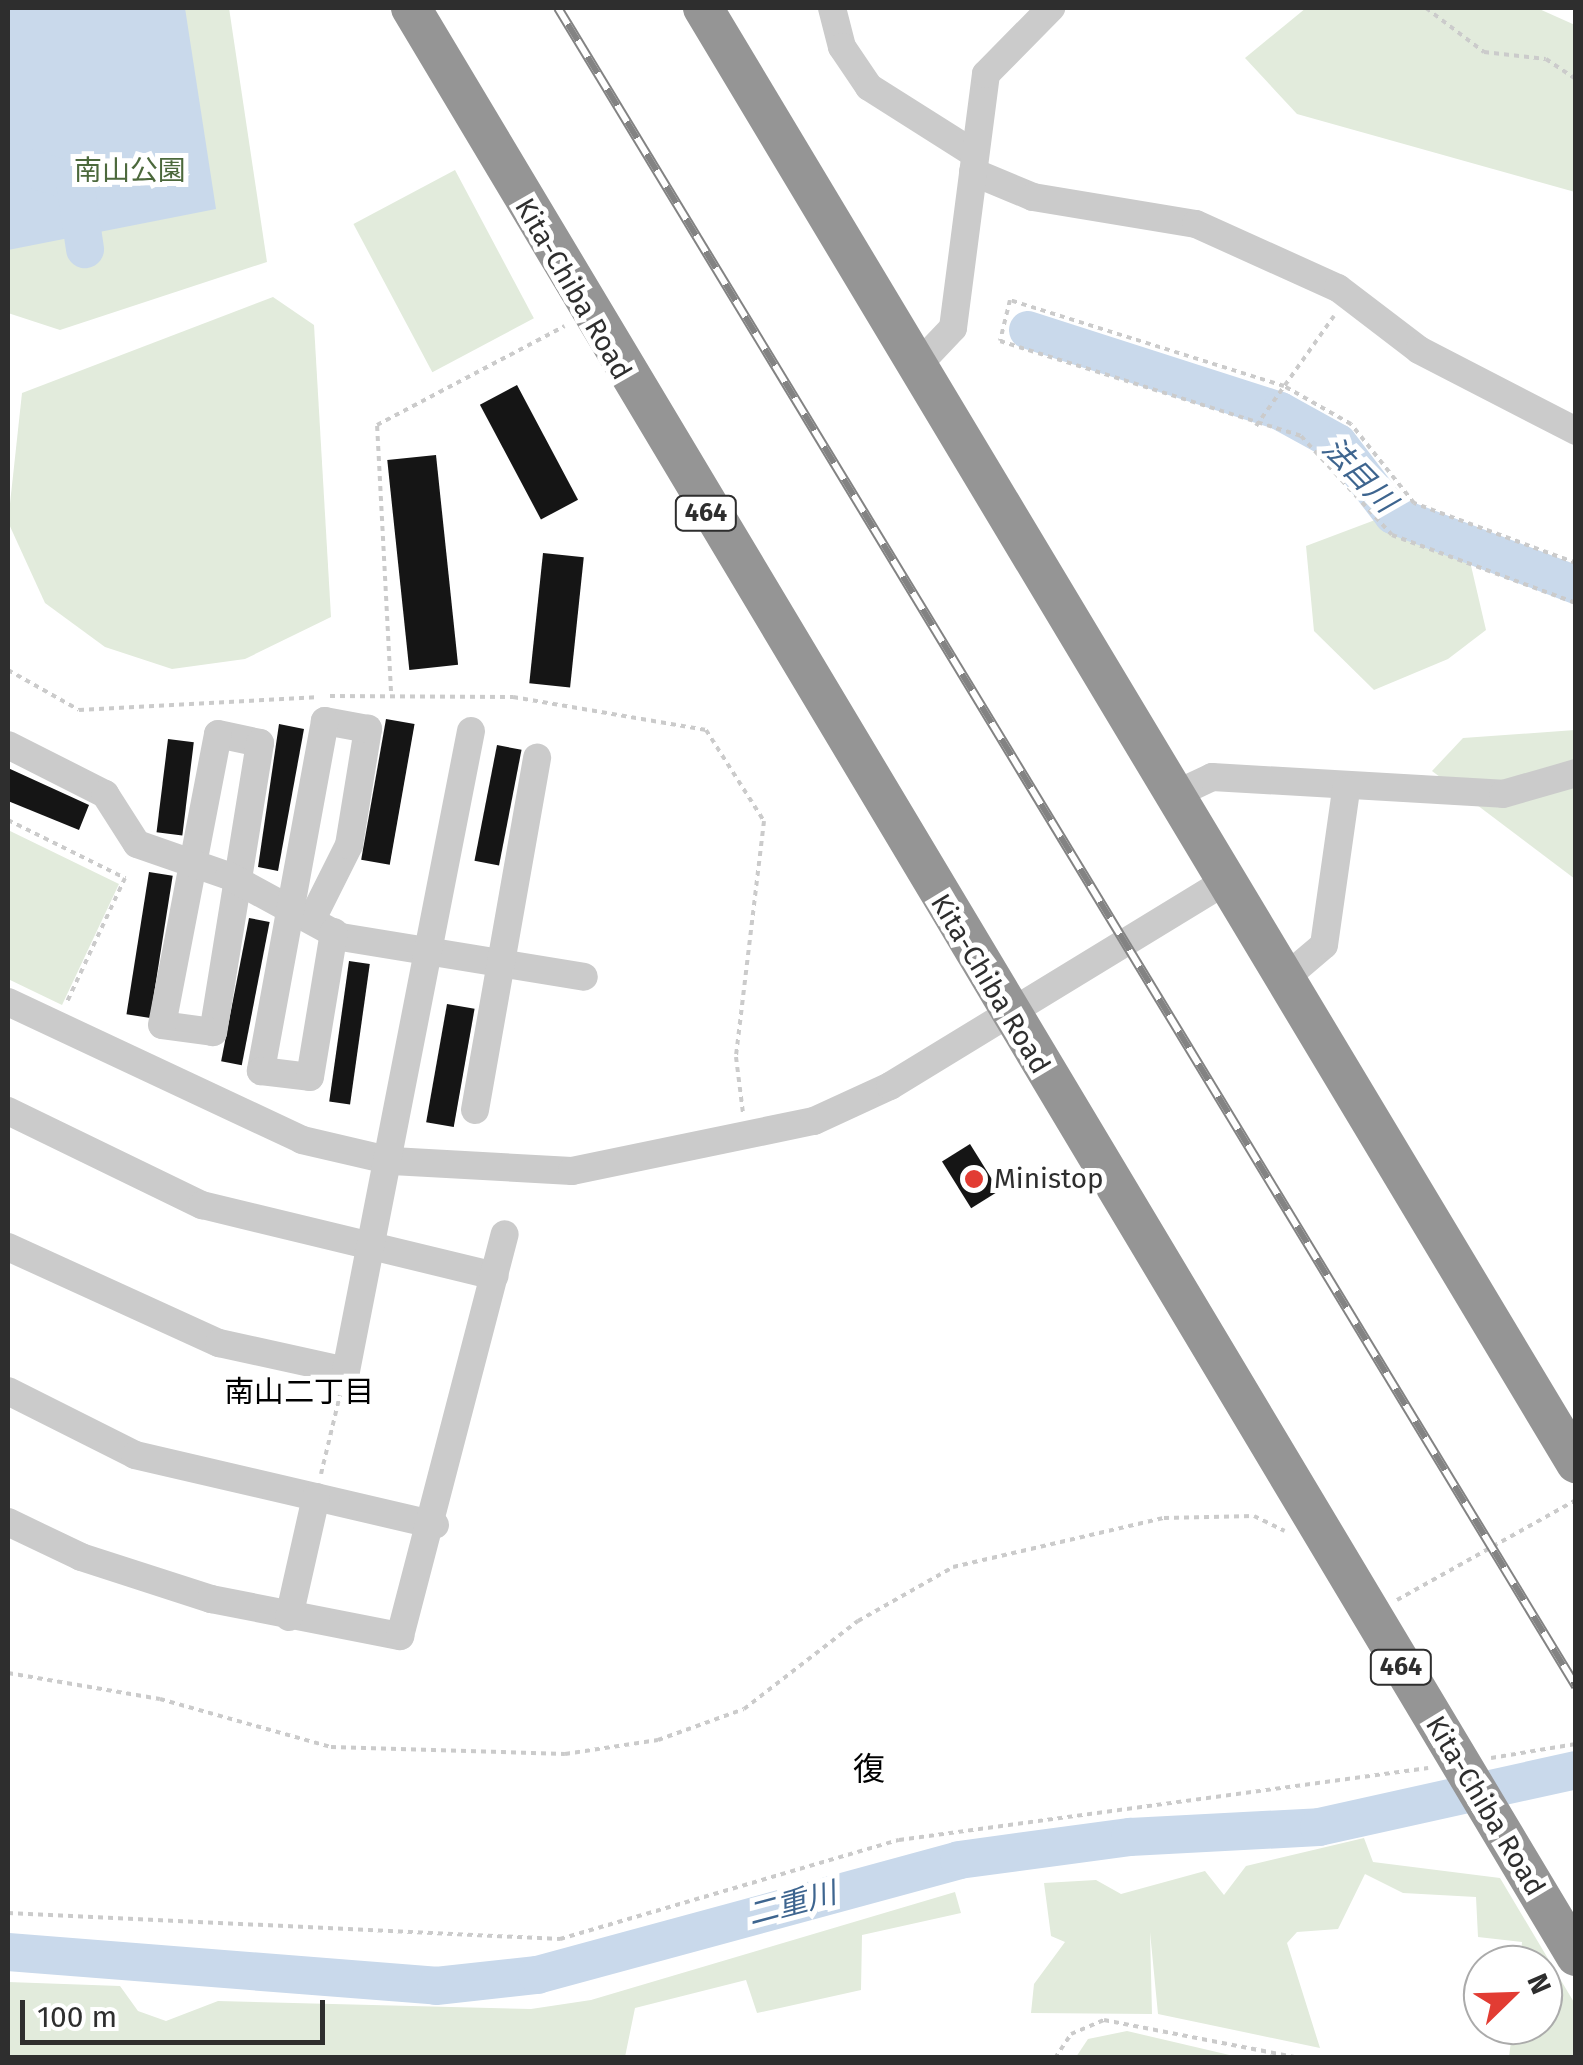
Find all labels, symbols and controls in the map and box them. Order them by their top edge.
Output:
park label: 南山公園 [74,154,186,188]
street label: Kita-Chiba Road [507,192,639,386]
water label: 法目川 [1315,430,1403,520]
road number: 464 [674,493,738,533]
street label: Kita-Chiba Road [923,888,1057,1080]
place label: Ministop [994,1162,1104,1196]
marker: Ministop [963,1168,985,1190]
district label: 南山二丁目 [224,1374,374,1410]
road number: 464 [1368,1647,1434,1687]
street label: Kita-Chiba Road [1418,1710,1552,1902]
district label: 復 [853,1750,885,1788]
water label: 二重川 [744,1875,840,1933]
north arrow [1463,1945,1563,2045]
text: N [1520,1969,1558,1999]
scale bar [25,1980,330,2042]
text: 100 m [37,1999,117,2035]

